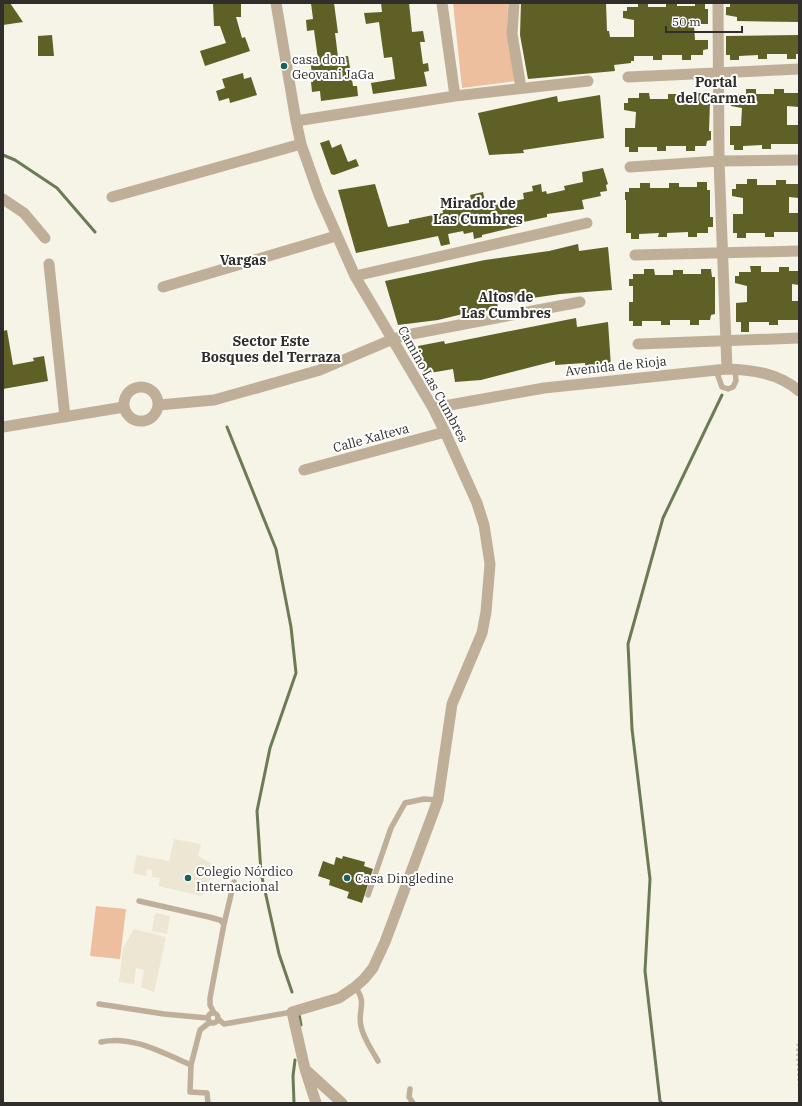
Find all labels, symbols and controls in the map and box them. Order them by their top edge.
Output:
scale bar [666,8,742,34]
text: 50 m [672,14,701,29]
place label: casa don Geovani JaGa [292,51,374,83]
marker: casa don Geovani JaGa [279,61,289,71]
district label: Portal del Carmen [676,73,756,107]
district label: Mirador de Las Cumbres [433,194,523,228]
district label: Vargas [220,251,266,269]
district label: Altos de Las Cumbres [461,288,551,322]
street label: Camino Las Cumbres [394,323,472,445]
district label: Sector Este Bosques del Terraza [201,332,341,366]
street label: Avenida de Rioja [564,352,668,380]
street label: Calle Xalteva [331,420,411,456]
place label: Colegio Nórdico Internacional [196,863,293,895]
place label: Casa Dingledine [355,870,454,887]
marker: Colegio Nórdico Internacional [183,873,193,883]
marker: Casa Dingledine [342,873,352,883]

